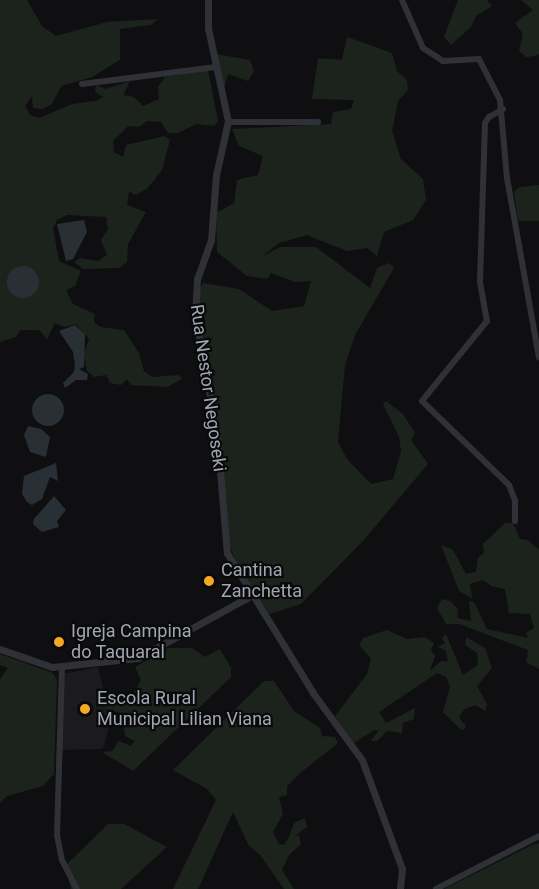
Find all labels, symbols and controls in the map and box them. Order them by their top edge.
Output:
street label: Rua Nestor Negoseki [186,303,230,473]
place label: Cantina Zanchetta [221,560,302,602]
marker: Cantina Zanchetta [202,574,216,588]
place label: Igreja Campina do Taquaral [71,621,192,664]
marker: Igreja Campina do Taquaral [52,635,66,649]
place label: Escola Rural Municipal Lilian Viana [97,688,272,730]
marker: Escola Rural Municipal Lilian Viana [78,702,92,716]

